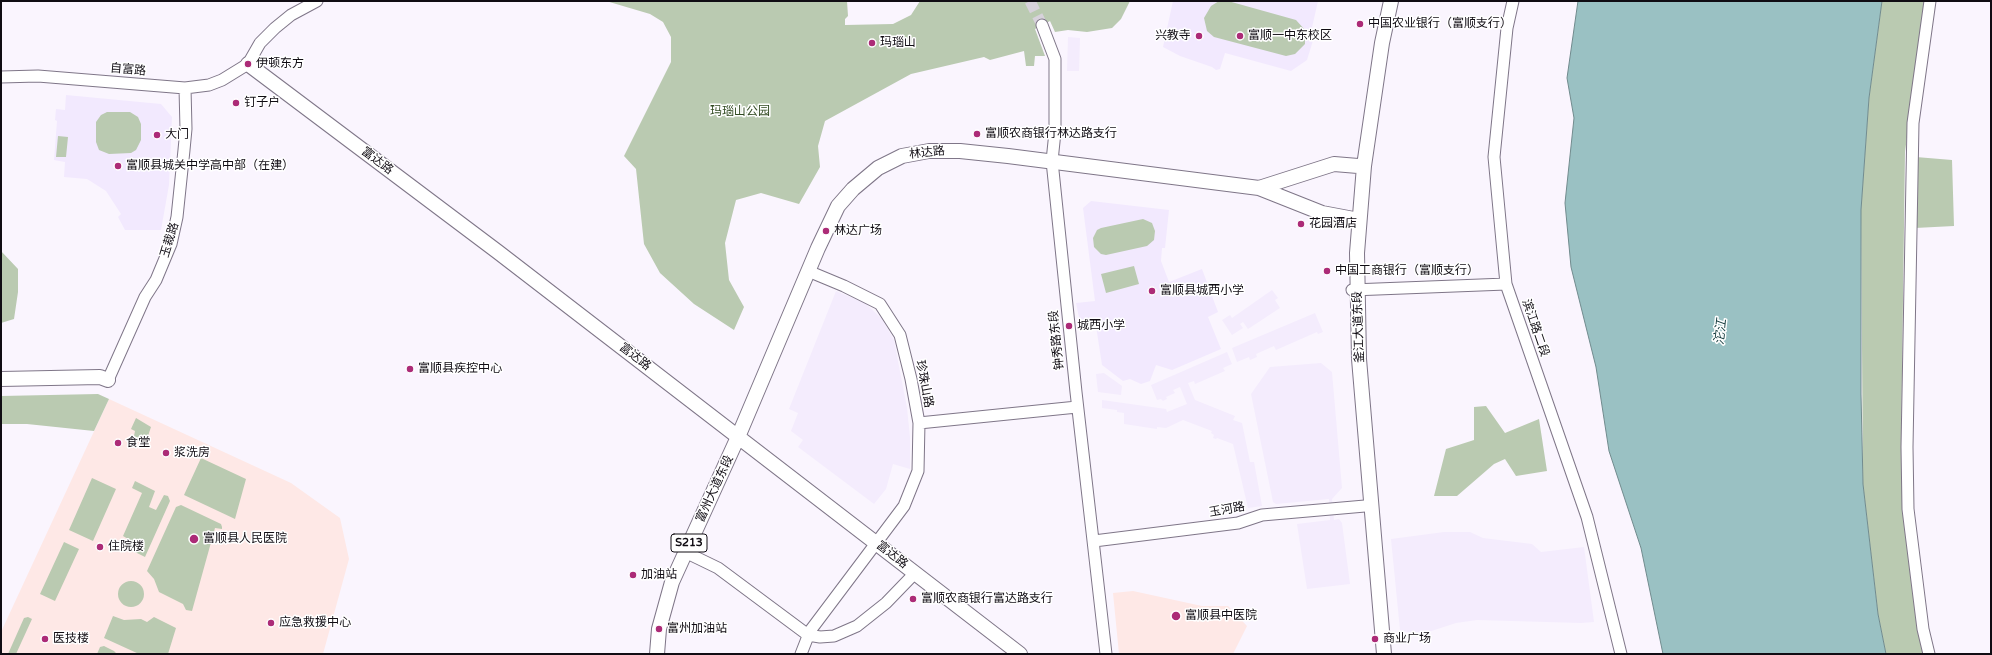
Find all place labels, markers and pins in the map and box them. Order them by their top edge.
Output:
place label: 中国农业银行（富顺支行） [1368,17,1512,31]
marker: 中国农业银行（富顺支行） [1355,19,1365,29]
place label: 兴教寺 [1155,29,1191,43]
place label: 富顺一中东校区 [1248,29,1332,43]
marker: 兴教寺 [1194,31,1204,41]
marker: 富顺一中东校区 [1235,31,1245,41]
place label: 玛瑙山 [880,36,916,50]
marker: 玛瑙山 [867,38,877,48]
place label: 伊顿东方 [256,57,304,71]
marker: 伊顿东方 [243,59,253,69]
place label: 钉子户 [244,96,280,110]
marker: 钉子户 [231,98,241,108]
place label: 富顺农商银行林达路支行 [985,127,1117,141]
place label: 大门 [165,128,189,142]
marker: 富顺农商银行林达路支行 [972,129,982,139]
marker: 大门 [152,130,162,140]
place label: 富顺县城关中学高中部（在建） [126,159,294,173]
marker: 富顺县城关中学高中部（在建） [113,161,123,171]
place label: 花园酒店 [1309,217,1357,231]
marker: 花园酒店 [1296,219,1306,229]
place label: 林达广场 [834,224,882,238]
marker: 林达广场 [821,226,831,236]
place label: 中国工商银行（富顺支行） [1335,264,1479,278]
marker: 中国工商银行（富顺支行） [1322,266,1332,276]
place label: 富顺县城西小学 [1160,284,1244,298]
marker: 富顺县城西小学 [1147,286,1157,296]
place label: 城西小学 [1077,319,1125,333]
marker: 城西小学 [1064,321,1074,331]
place label: 富顺县疾控中心 [418,362,502,376]
marker: 富顺县疾控中心 [405,364,415,374]
place label: 食堂 [126,436,150,450]
marker: 食堂 [113,438,123,448]
place label: 浆洗房 [174,446,210,460]
marker: 浆洗房 [161,448,171,458]
place label: 富顺县人民医院 [203,532,287,546]
marker: 富顺县人民医院 [188,533,200,545]
place label: 住院楼 [108,540,144,554]
marker: 住院楼 [95,542,105,552]
place label: 加油站 [641,568,677,582]
marker: 加油站 [628,570,638,580]
place label: 富顺农商银行富达路支行 [921,592,1053,606]
marker: 富顺农商银行富达路支行 [908,594,918,604]
place label: 富顺县中医院 [1185,609,1257,623]
marker: 富顺县中医院 [1170,610,1182,622]
place label: 应急救援中心 [279,616,351,630]
marker: 应急救援中心 [266,618,276,628]
place label: 富州加油站 [667,622,727,636]
marker: 富州加油站 [654,624,664,634]
place label: 医技楼 [53,632,89,646]
place label: 商业广场 [1383,632,1431,646]
marker: 医技楼 [40,634,50,644]
marker: 商业广场 [1370,634,1380,644]

